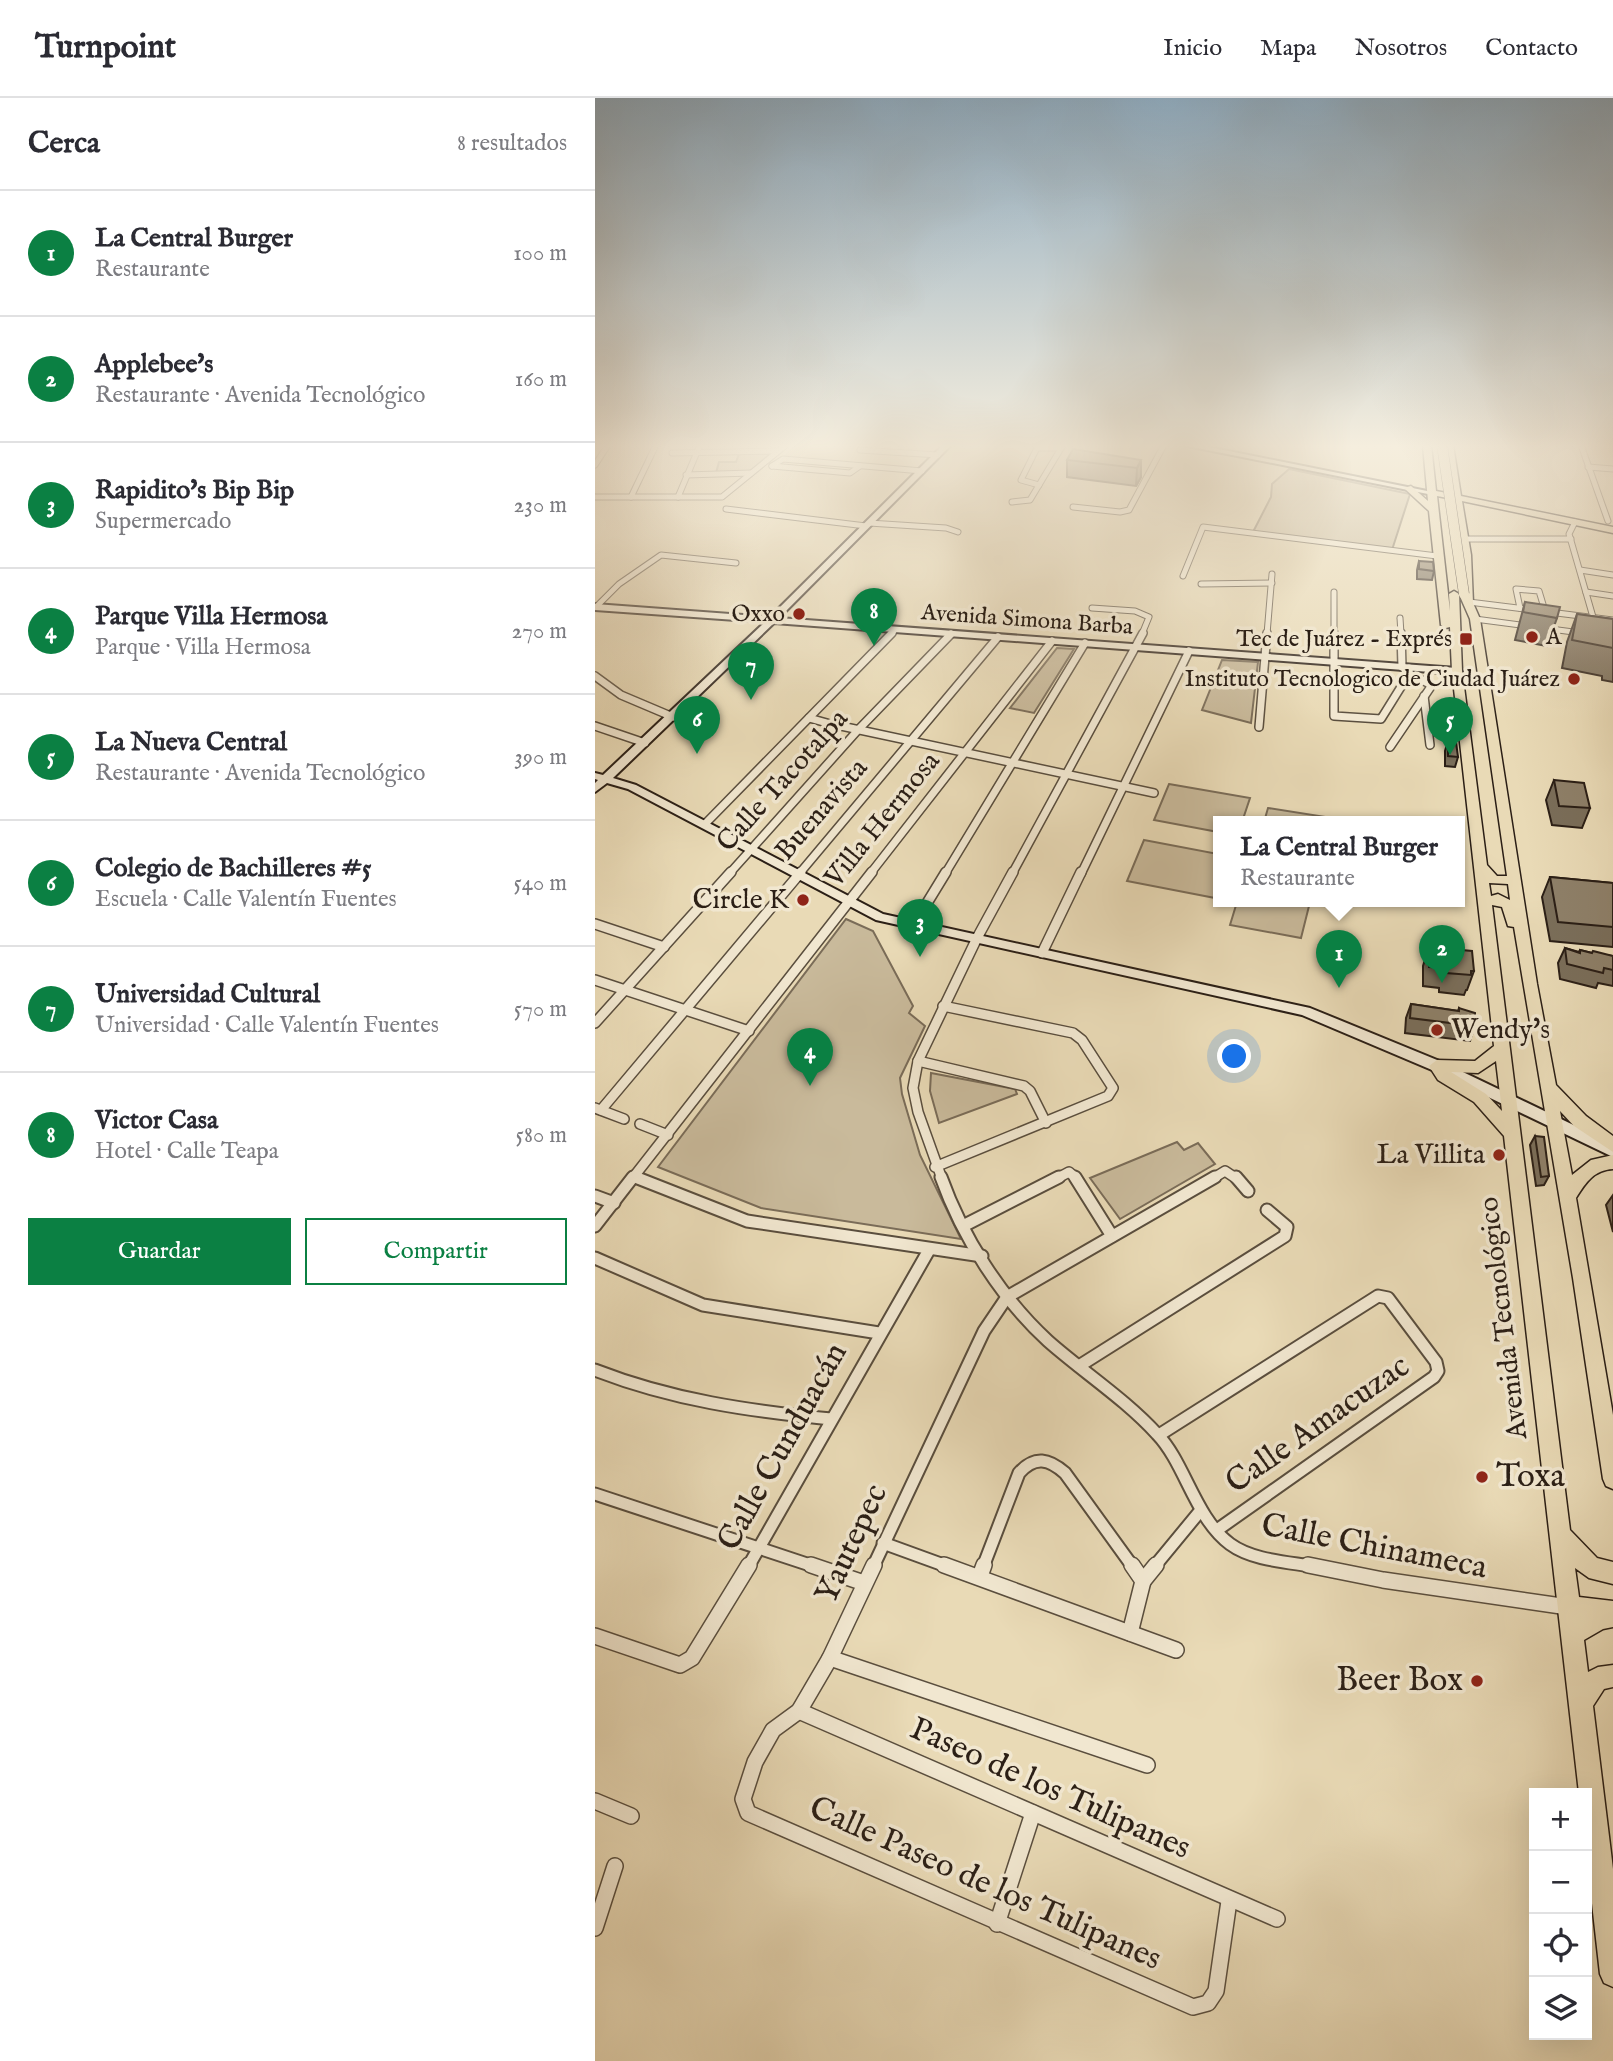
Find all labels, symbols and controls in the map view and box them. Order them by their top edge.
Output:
text: Turnpoint [35,27,176,69]
text: Inicio [1163,33,1222,64]
text: Mapa [1260,33,1316,64]
text: Nosotros [1354,33,1447,64]
text: Contacto [1485,33,1578,64]
text: Cerca [28,125,100,163]
text: 8 resultados [457,129,567,158]
text: La Central Burger [95,222,293,255]
text: 1 [47,239,55,268]
text: 100 m [513,239,567,268]
text: Restaurante [95,255,210,284]
text: Applebee's [95,348,213,381]
text: 2 [46,365,56,394]
text: 160 m [515,365,567,394]
text: Restaurante · Avenida Tecnológico [95,381,425,410]
text: Rapidito's Bip Bip [95,474,294,507]
text: 3 [47,491,55,520]
text: 230 m [514,491,567,520]
text: Supermercado [95,507,231,536]
pin: 8 [851,588,897,646]
street label: Avenida Simona Barba [919,598,1134,642]
text: Parque Villa Hermosa [95,600,328,633]
place label: Oxxo [731,600,785,629]
marker: Oxxo [791,606,807,622]
text: 4 [45,617,57,646]
text: 270 m [512,617,567,646]
place label: A [1545,623,1563,652]
place label: Tec de Juárez - Exprés [1236,625,1452,654]
marker: A [1524,629,1540,645]
marker: Tec de Juárez - Exprés [1458,631,1474,647]
text: Parque · Villa Hermosa [95,633,311,662]
pin: 7 [728,642,774,700]
place label: Instituto Tecnologico de Ciudad Juárez [1185,665,1560,694]
marker: Instituto Tecnologico de Ciudad Juárez [1566,671,1582,687]
pin: 6 [674,696,720,754]
pin: 5 [1427,697,1473,755]
street label: Calle Tacotalpa [710,702,857,860]
text: La Nueva Central [95,726,287,759]
text: 5 [47,743,55,772]
text: 390 m [514,743,567,772]
street label: Villa Hermosa [817,744,949,896]
street label: Buenavista [768,751,876,868]
text: Restaurante · Avenida Tecnológico [95,759,425,788]
popup [1213,816,1465,907]
text: La Central Burger [1240,831,1438,864]
text: Colegio de Bachilleres #5 [95,852,372,885]
text: Restaurante [1240,864,1355,893]
text: 6 [46,869,56,898]
text: 540 m [513,869,567,898]
place label: Circle K [693,883,790,918]
text: Escuela · Calle Valentín Fuentes [95,885,397,914]
marker: Circle K [795,892,811,908]
pin: 3 [897,899,943,957]
pin: 2 [1419,925,1465,983]
pin: 1 [1316,930,1362,988]
text: Universidad Cultural [95,978,320,1011]
text: 7 [46,995,56,1024]
text: 570 m [514,995,567,1024]
text: Universidad · Calle Valentín Fuentes [95,1011,439,1040]
place label: Wendy's [1451,1013,1550,1048]
marker: Wendy's [1429,1022,1445,1038]
pin: 4 [787,1028,833,1086]
your location [1217,1039,1251,1073]
text: Victor Casa [95,1104,218,1137]
text: 8 [46,1121,56,1150]
text: 580 m [516,1121,567,1150]
text: Hotel · Calle Teapa [95,1137,279,1166]
place label: La Villita [1377,1138,1486,1173]
marker: La Villita [1491,1147,1507,1163]
street label: Avenida Tecnológico [1472,1195,1536,1442]
button: Guardar [28,1218,291,1285]
button: Compartir [305,1218,567,1285]
street label: Calle Cunduacán [709,1336,857,1558]
street label: Calle Amacuzac [1218,1346,1418,1504]
place label: Toxa [1496,1456,1566,1498]
marker: Toxa [1474,1469,1490,1485]
street label: Yautepec [806,1478,898,1610]
street label: Calle Chinameca [1258,1505,1491,1590]
place label: Beer Box [1336,1660,1463,1702]
marker: Beer Box [1469,1673,1485,1689]
street label: Paseo de los Tulipanes [903,1708,1197,1870]
street label: Calle Paseo de los Tulipanes [802,1787,1168,1981]
map controls [1529,1788,1592,2040]
button: + [1529,1788,1592,1851]
button: − [1529,1851,1592,1914]
button: locate [1529,1914,1592,1977]
button: layers [1529,1977,1592,2040]

